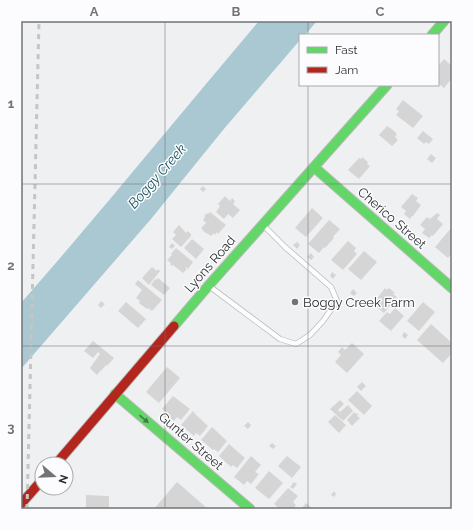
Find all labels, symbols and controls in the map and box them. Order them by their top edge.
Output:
text: A [90,4,99,19]
text: B [232,4,241,19]
text: C [376,4,385,19]
legend [299,34,439,86]
text: Fast [335,43,358,57]
text: Jam [335,63,358,77]
text: 1 [8,96,15,111]
water label: Boggy Creek [125,140,190,211]
street label: Cherico Street [355,184,430,252]
street label: Lyons Road [182,233,238,295]
text: 2 [7,258,15,273]
place label: Boggy Creek Farm [303,295,415,310]
marker: Boggy Creek Farm [290,297,300,307]
street label: Gunter Street [156,409,227,473]
one-way arrow [139,414,150,423]
text: 3 [7,420,15,435]
north arrow [34,456,74,496]
text: N [55,473,70,485]

